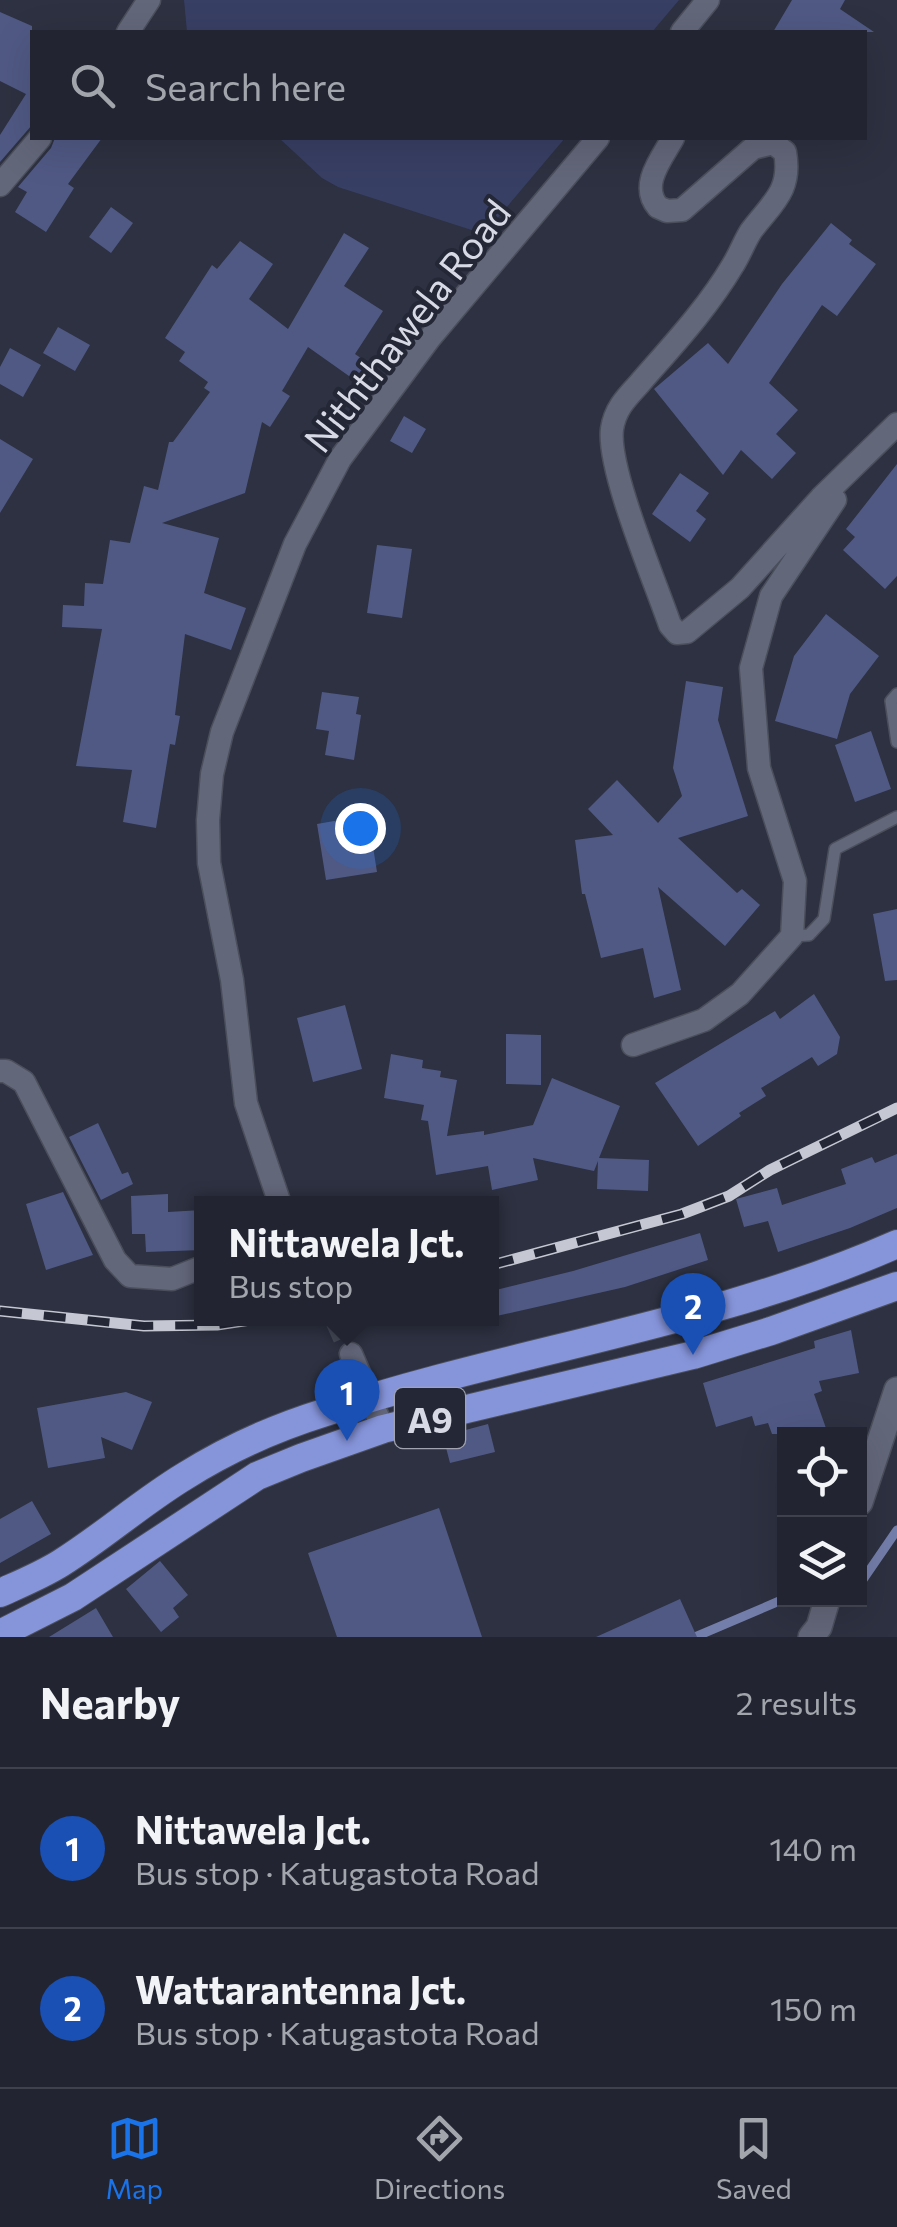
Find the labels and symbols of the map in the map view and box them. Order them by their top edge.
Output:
street label: Niththawela Road [293,189,519,461]
your location [335,803,386,854]
pin: 2 [660,1272,726,1355]
pin: 1 [314,1358,380,1441]
road number: A9 [395,1388,465,1448]

